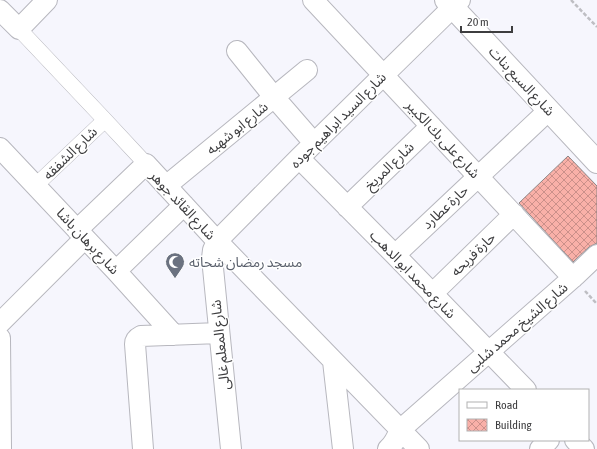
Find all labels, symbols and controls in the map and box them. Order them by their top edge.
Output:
scale bar [461,8,512,34]
text: 20 m [467,15,489,29]
street label: شارع السبع بنات [484,43,558,121]
street label: شارع السيد ابراهيم جوده [287,69,391,173]
street label: شارع على بك الكبير [400,96,483,183]
street label: شارع ابو شهبه [203,98,273,160]
street label: شارع الشفقه [40,123,102,185]
street label: شارع المريخ [361,138,419,196]
street label: شارع القائد جوهر [144,166,219,245]
street label: حارة عطارد [419,182,472,233]
street label: شارع برهان باشا [51,205,123,279]
street label: شارع محمد ابو الدهب [365,227,459,323]
street label: حارة فريحه [447,229,499,280]
mosque icon: مسجد رمضان شحاته [164,251,186,279]
place label: مسجد رمضان شحاته [189,254,302,271]
street label: شارع الشيخ محمد شلبى [463,279,573,377]
street label: شارع المعلم غالى [207,299,236,391]
legend [459,389,589,441]
text: Road [495,398,518,412]
text: Building [495,418,533,432]

